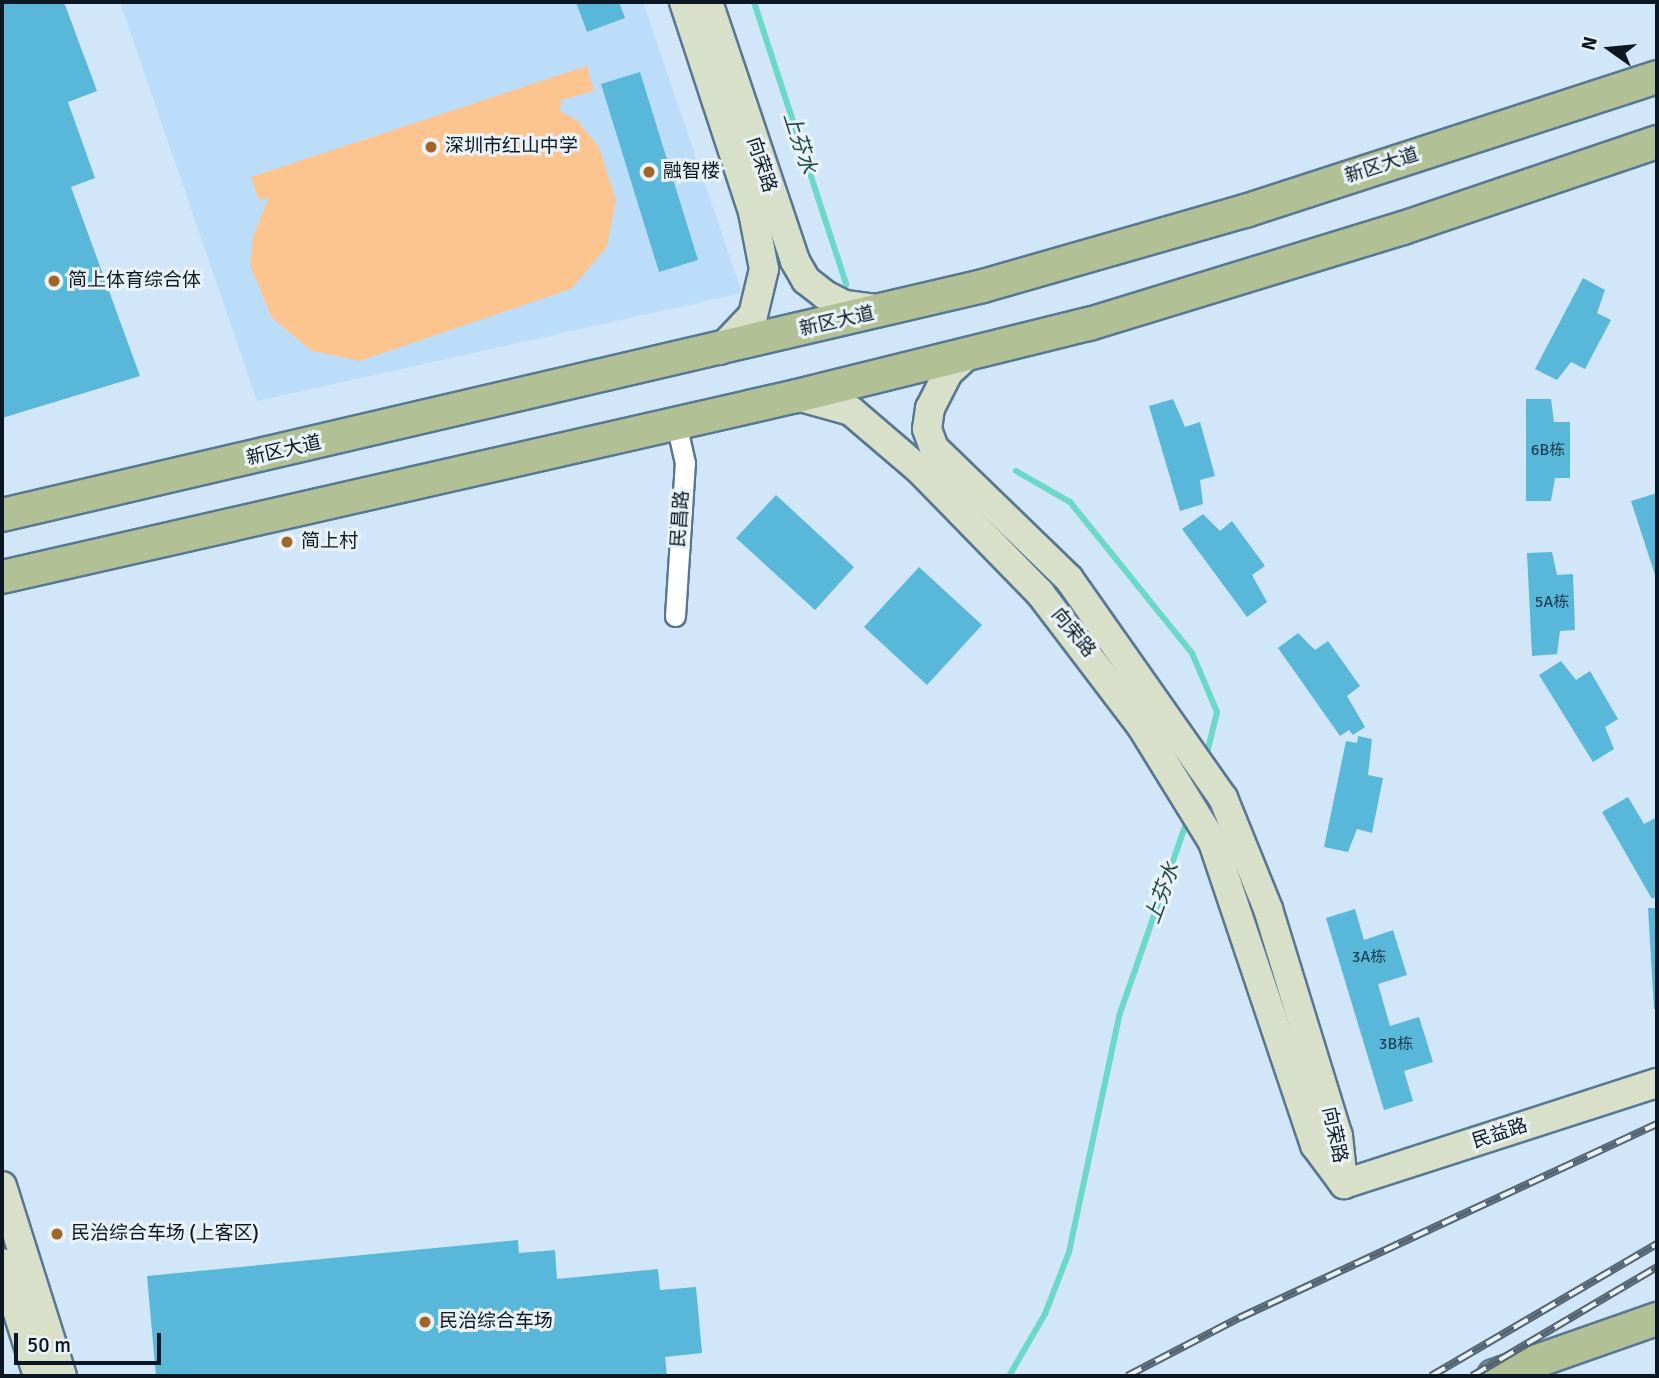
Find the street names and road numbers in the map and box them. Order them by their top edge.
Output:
street label: 向荣路 [741,134,781,196]
street label: 新区大道 [1342,143,1422,189]
street label: 新区大道 [797,302,877,342]
street label: 新区大道 [244,431,324,471]
street label: 民昌路 [668,490,694,548]
street label: 向荣路 [1046,604,1100,662]
street label: 向荣路 [1317,1105,1351,1165]
street label: 民益路 [1469,1114,1531,1154]

